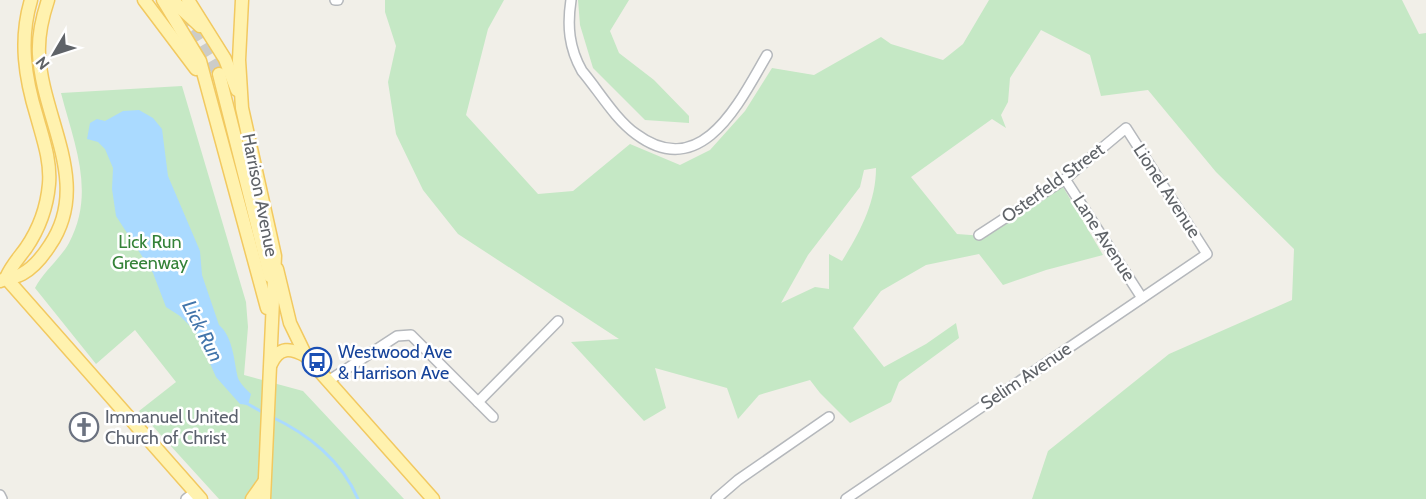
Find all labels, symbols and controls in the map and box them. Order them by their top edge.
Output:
north arrow [24,24,84,84]
text: N [32,53,54,73]
street label: Harrison Avenue [237,132,283,258]
street label: Osterfeld Street [997,138,1109,228]
street label: Lionel Avenue [1129,140,1205,242]
street label: Lane Avenue [1068,191,1140,285]
park label: Lick Run Greenway [112,231,188,274]
water label: Lick Run [177,296,229,366]
street label: Selim Avenue [976,338,1076,414]
place label: Westwood Ave & Harrison Ave [338,341,452,384]
bus stop icon: Westwood Ave & Harrison Ave [301,346,333,378]
place label: Immanuel United Church of Christ [105,406,238,449]
church icon: Immanuel United Church of Christ [68,411,100,443]

